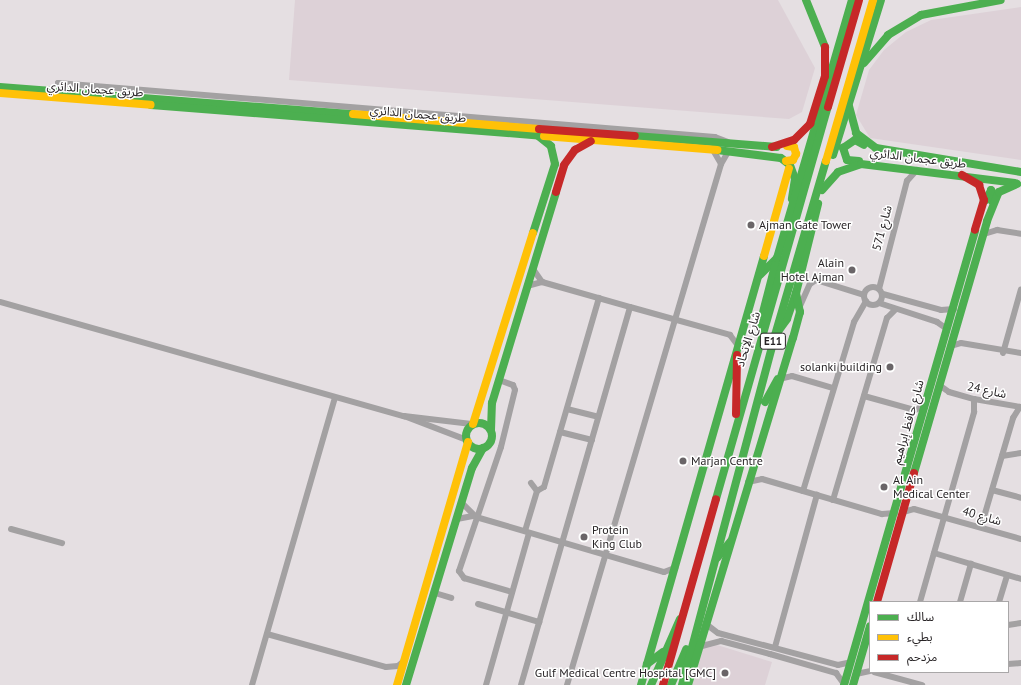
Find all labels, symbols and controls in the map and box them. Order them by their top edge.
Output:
street label: طريق عجمان الدائري [46,78,144,100]
street label: طريق عجمان الدائري [369,103,467,125]
street label: طريق عجمان الدائري [869,145,967,171]
street label: شارع 571 [869,204,895,252]
place label: Ajman Gate Tower [759,218,852,232]
marker: Ajman Gate Tower [746,220,756,230]
place label: Alain Hotel Ajman [780,256,844,284]
marker: Alain Hotel Ajman [847,265,857,275]
street label: شارع الإتحاد [733,310,763,368]
road number: E11 [759,332,787,350]
place label: solanki building [800,360,882,374]
marker: solanki building [885,362,895,372]
street label: شارع حافظ إبراهيم [889,378,927,466]
street label: شارع 24 [966,379,1008,401]
place label: Marjan Centre [691,454,763,468]
marker: Marjan Centre [678,456,688,466]
place label: Al Ain Medical Center [893,473,970,501]
marker: Al Ain Medical Center [878,481,890,493]
street label: شارع 40 [961,504,1003,528]
place label: Protein King Club [592,523,642,551]
marker: Protein King Club [579,532,589,542]
legend [869,601,1009,673]
text: سالك [907,609,934,624]
text: بطيء [907,629,933,644]
text: مزدحم [907,649,937,664]
place label: Gulf Medical Centre Hospital [GMC] [535,666,716,680]
marker: Gulf Medical Centre Hospital [GMC] [719,667,731,679]

